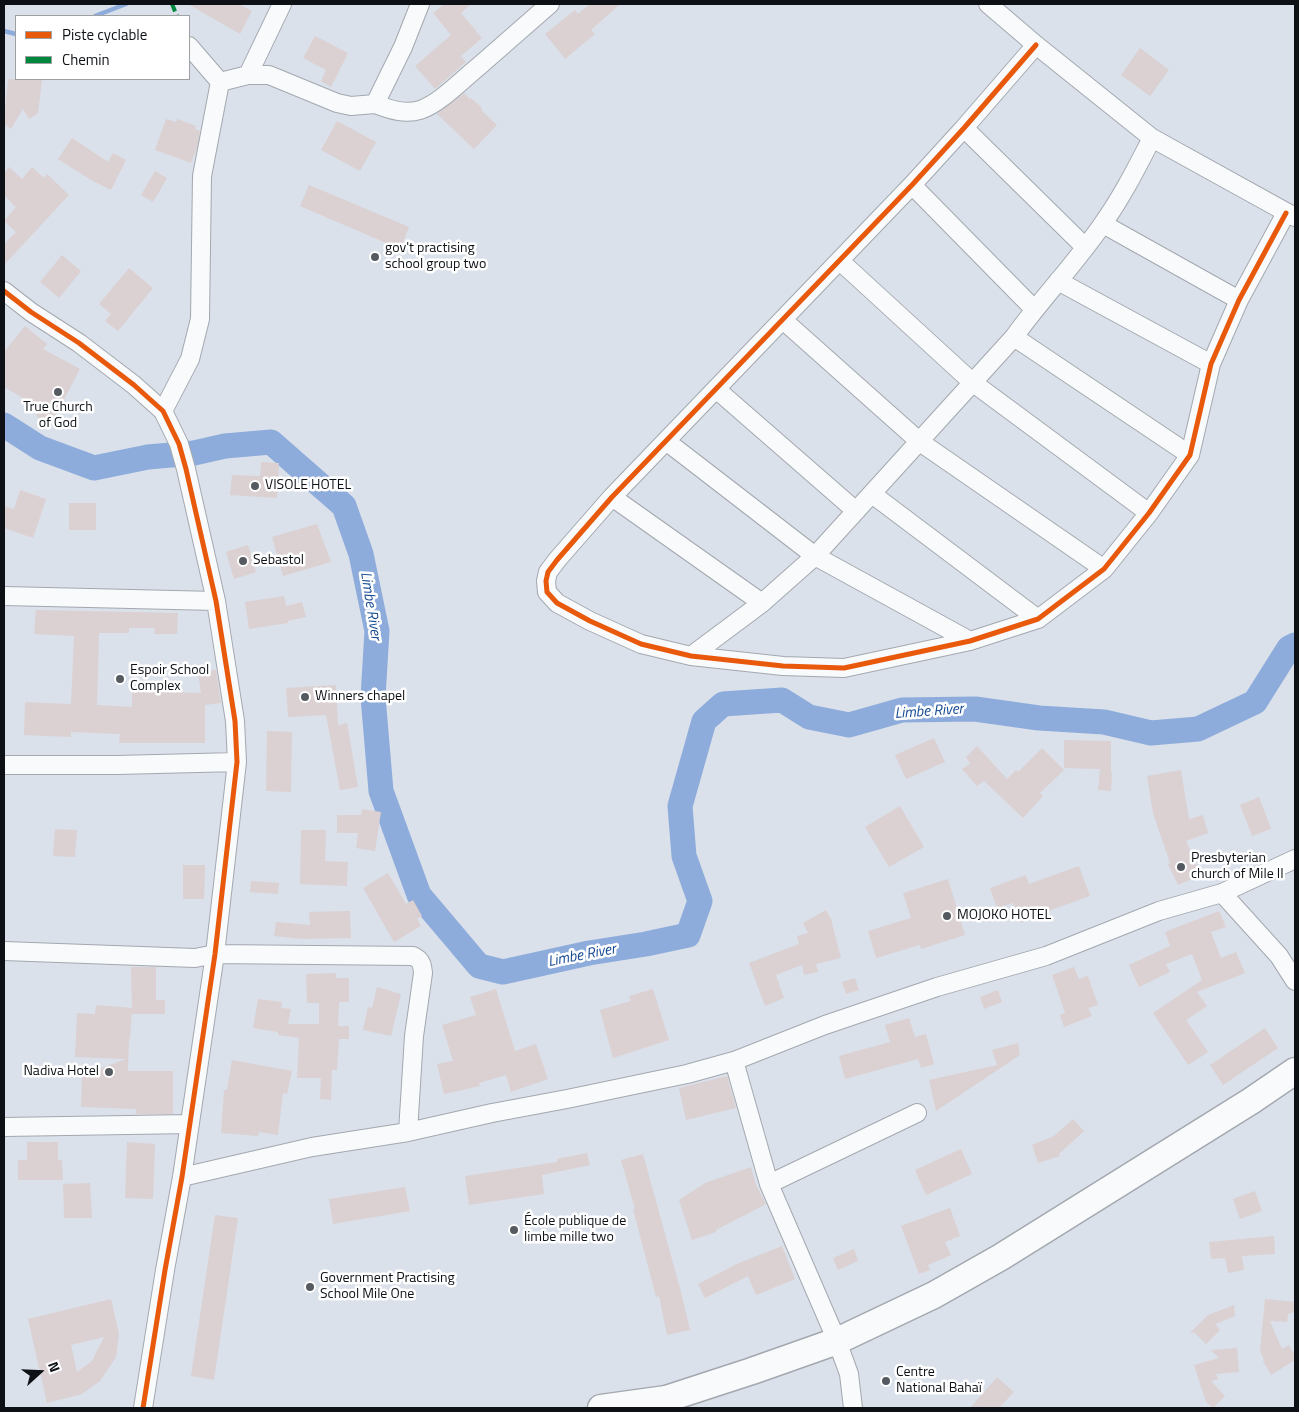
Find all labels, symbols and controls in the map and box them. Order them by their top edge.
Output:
legend [15,15,190,80]
text: Piste cyclable [62,23,147,46]
text: Chemin [62,48,110,71]
place label: gov't practising school group two [385,241,486,274]
marker: gov't practising school group two [369,251,381,263]
marker: True Church of God [52,386,64,398]
place label: True Church of God [23,400,93,432]
place label: VISOLE HOTEL [265,478,351,494]
marker: VISOLE HOTEL [249,480,261,492]
place label: Sebastol [253,553,304,569]
marker: Sebastol [237,555,249,567]
water label: Limbe River [356,571,384,641]
place label: Espoir School Complex [130,663,209,696]
marker: Espoir School Complex [114,673,126,685]
place label: Winners chapel [315,689,405,705]
marker: Winners chapel [299,691,311,703]
water label: Limbe River [894,701,964,723]
place label: Presbyterian church of Mile II [1191,851,1284,884]
marker: Presbyterian church of Mile II [1175,861,1187,873]
place label: MOJOKO HOTEL [957,908,1051,924]
marker: MOJOKO HOTEL [941,910,953,922]
water label: Limbe River [547,941,617,971]
place label: Nadiva Hotel [23,1064,99,1080]
marker: Nadiva Hotel [103,1066,115,1078]
place label: École publique de limbe mille two [524,1214,626,1246]
marker: École publique de limbe mille two [508,1224,520,1236]
place label: Government Practising School Mile One [320,1271,455,1304]
marker: Government Practising School Mile One [304,1281,316,1293]
north arrow [15,1347,65,1397]
text: N [43,1359,66,1375]
place label: Centre National Bahaï [896,1365,982,1398]
marker: Centre National Bahaï [880,1375,892,1387]

